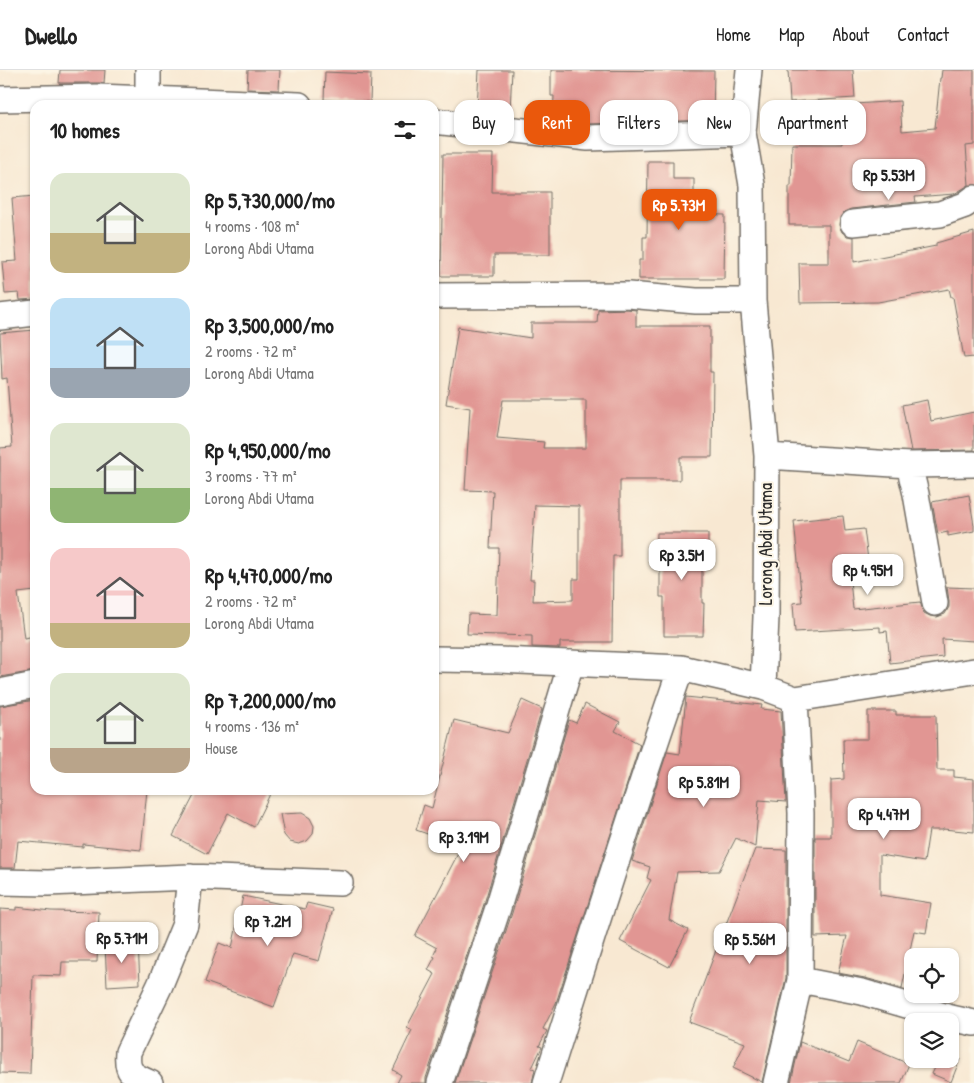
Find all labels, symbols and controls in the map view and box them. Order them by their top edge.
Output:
text: Dwello [25,19,77,51]
text: Home [716,22,751,47]
text: Map [779,22,804,47]
text: About [832,22,869,47]
text: Contact [897,22,949,47]
chip: Buy [454,100,514,145]
chip: Rent [524,100,590,145]
chip: Filters [600,100,678,145]
chip: New [688,100,750,145]
chip: Apartment [760,100,866,145]
text: 10 homes [50,116,120,145]
icon: filters [391,116,419,144]
pin: Rp 5.53M [837,158,941,201]
text: Rp 5.53M [863,164,915,186]
text: Rp 5,730,000/mo [205,186,335,215]
pin: Rp 5.73M [627,189,731,231]
icon: home [90,193,150,253]
text: Rp 5.73M [653,194,705,216]
text: 4 rooms · 108 m² [205,215,299,237]
text: Lorong Abdi Utama [205,237,314,259]
text: Rp 3,500,000/mo [205,311,334,340]
icon: home [90,318,150,378]
text: 2 rooms · 72 m² [205,340,296,362]
text: Lorong Abdi Utama [205,362,314,384]
text: Rp 4,950,000/mo [205,436,331,465]
icon: home [90,443,150,503]
text: 3 rooms · 77 m² [205,465,297,487]
street label: Lorong Abdi Utama [753,483,778,605]
text: Lorong Abdi Utama [205,487,314,509]
pin: Rp 3.5M [636,538,728,581]
text: Rp 3.5M [660,544,704,566]
pin: Rp 4.95M [816,554,920,596]
text: Rp 4.95M [843,559,893,581]
text: Rp 4,470,000/mo [205,561,332,590]
icon: home [90,568,150,628]
text: 2 rooms · 72 m² [205,590,296,612]
text: Lorong Abdi Utama [205,612,314,634]
text: Rp 7,200,000/mo [205,686,336,715]
icon: home [90,693,150,753]
text: 4 rooms · 136 m² [205,715,299,737]
text: House [205,737,238,759]
pin: Rp 5.81M [652,766,756,808]
text: Rp 5.81M [679,771,729,793]
pin: Rp 4.47M [832,798,936,840]
text: Rp 4.47M [859,803,909,825]
pin: Rp 3.19M [412,820,516,863]
text: Rp 3.19M [439,826,489,848]
pin: Rp 7.2M [222,904,314,947]
text: Rp 7.2M [245,910,291,932]
pin: Rp 5.71M [70,922,174,964]
pin: Rp 5.56M [698,922,802,965]
text: Rp 5.71M [96,927,148,949]
text: Rp 5.56M [725,928,775,950]
map controls [904,948,959,1068]
button: locate [904,948,959,1003]
button: layers [904,1013,959,1068]

